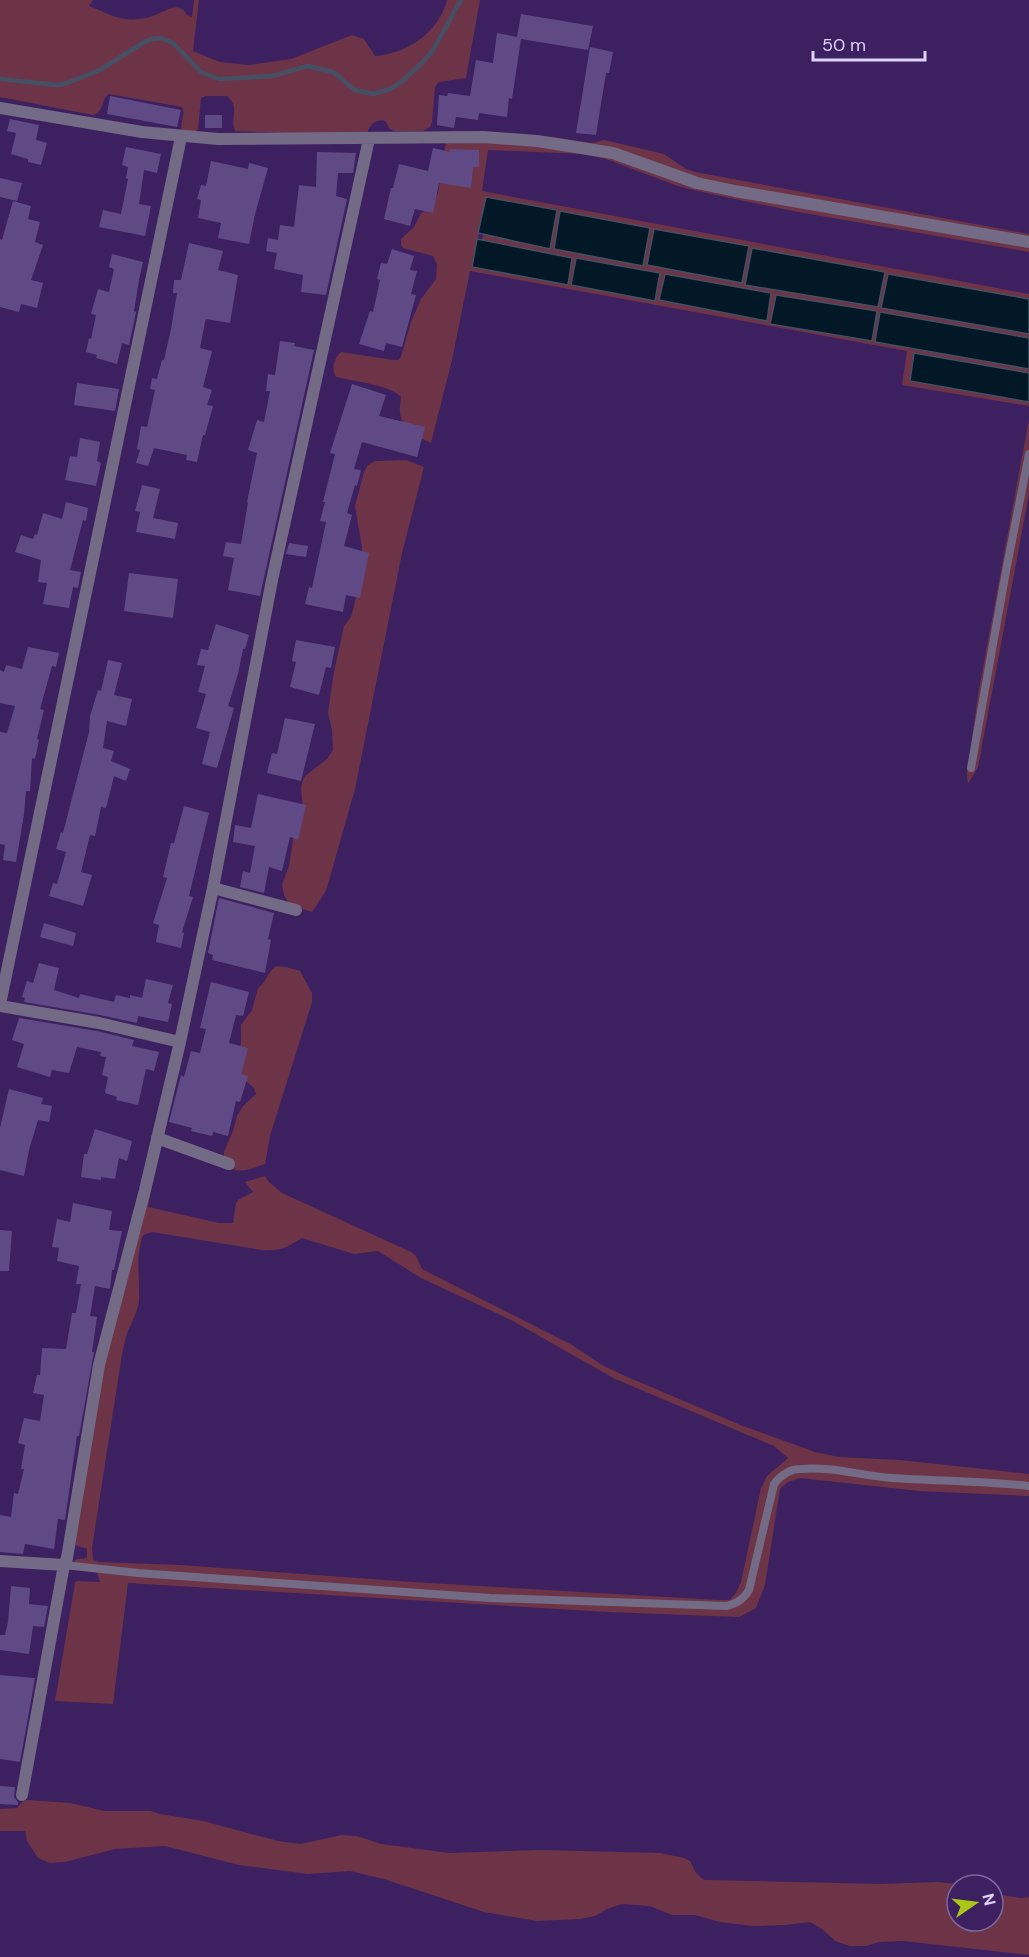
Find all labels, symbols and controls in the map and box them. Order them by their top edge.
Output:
scale bar [813,24,926,62]
text: 50 m [822,33,866,57]
north arrow [945,1873,1005,1933]
text: N [977,1891,1001,1908]

